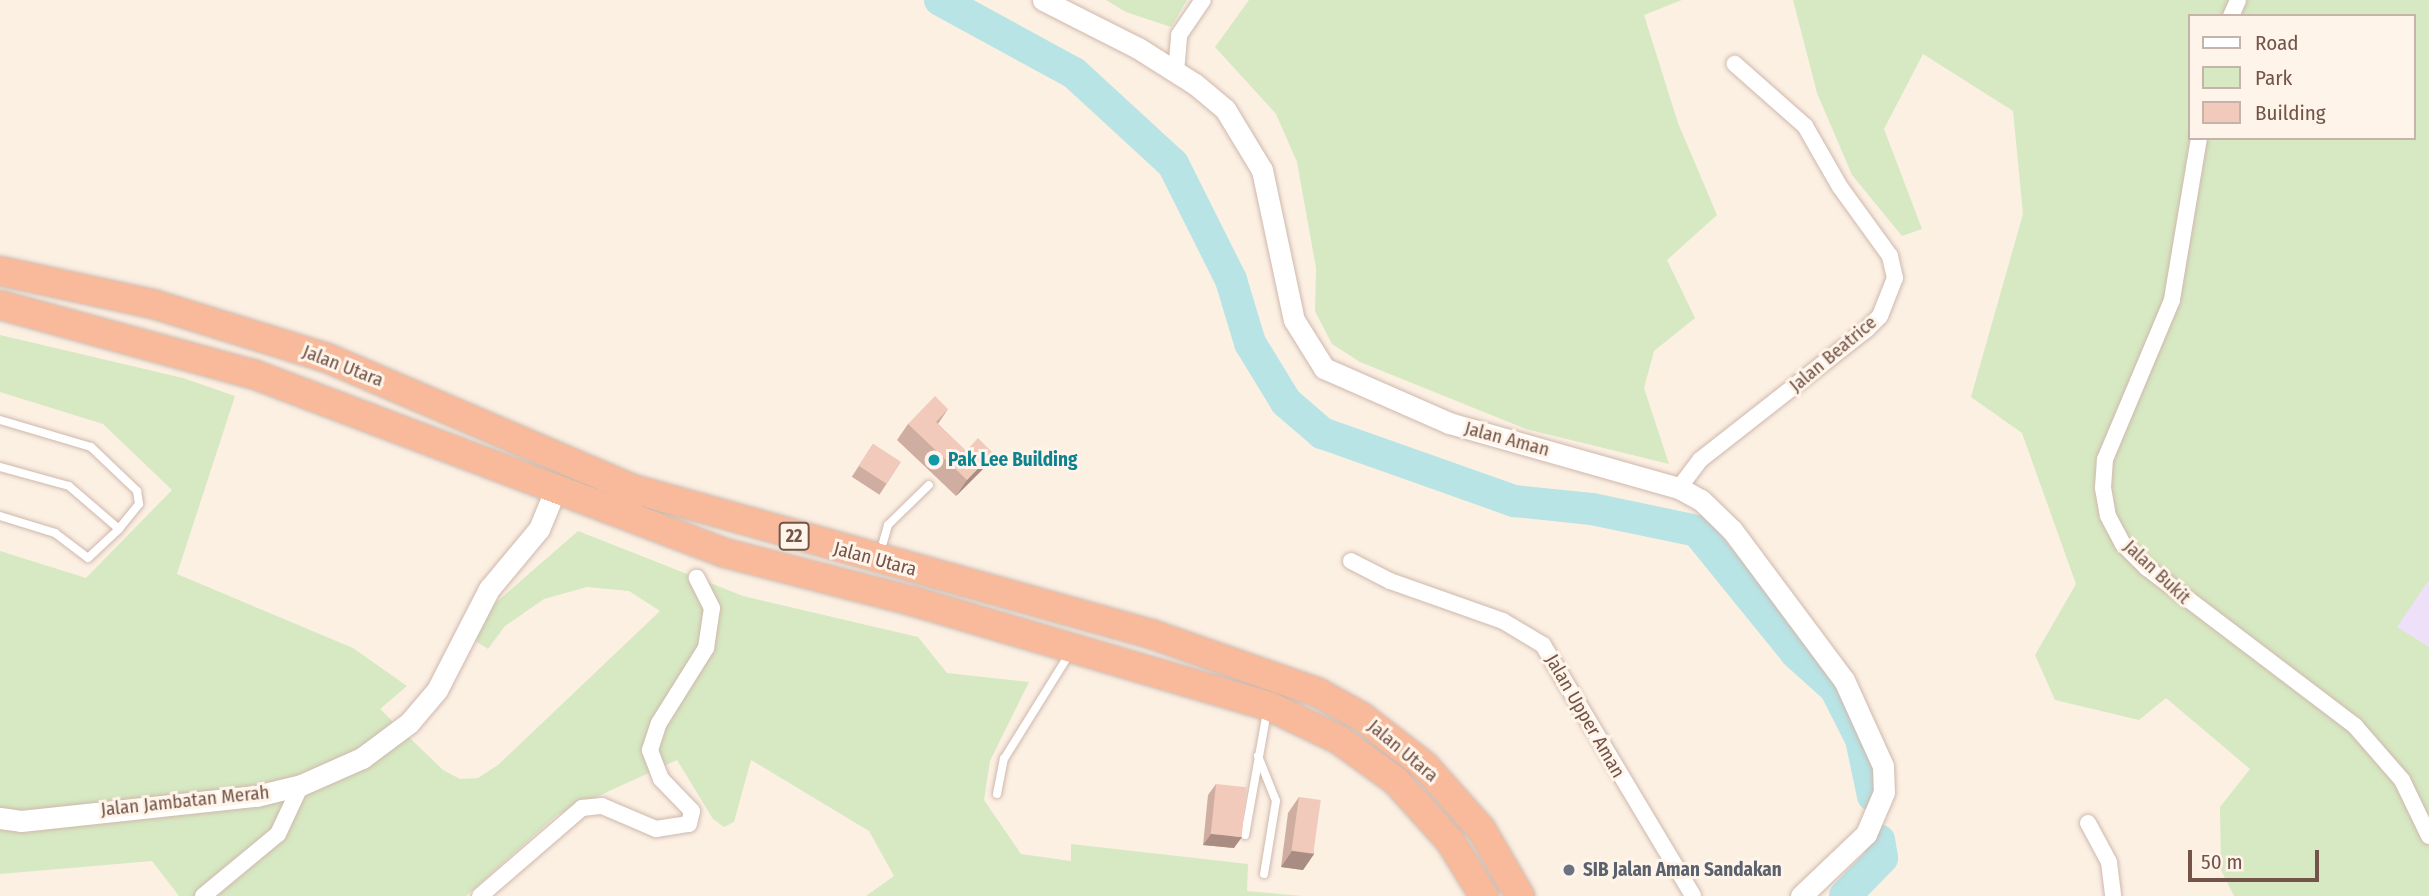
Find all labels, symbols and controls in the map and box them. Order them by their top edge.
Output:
legend [2188,14,2415,140]
text: Road [2255,30,2299,56]
text: Park [2255,65,2292,91]
text: Building [2255,100,2326,126]
street label: Jalan Beatrice [1785,311,1881,397]
street label: Jalan Utara [299,340,387,392]
street label: Jalan Aman [1462,417,1552,461]
place label: Pak Lee Building [948,449,1077,471]
marker: Pak Lee Building [926,452,942,468]
road number: 22 [778,522,810,550]
street label: Jalan Bukit [2119,535,2195,609]
street label: Jalan Utara [831,537,919,581]
street label: Jalan Upper Aman [1540,650,1630,782]
street label: Jalan Utara [1363,715,1443,787]
street label: Jalan Jambatan Merah [100,781,270,821]
scale bar [2191,836,2322,880]
text: 50 m [2201,849,2243,875]
place label: SIB Jalan Aman Sandakan [1583,859,1782,881]
marker: SIB Jalan Aman Sandakan [1561,862,1577,878]

